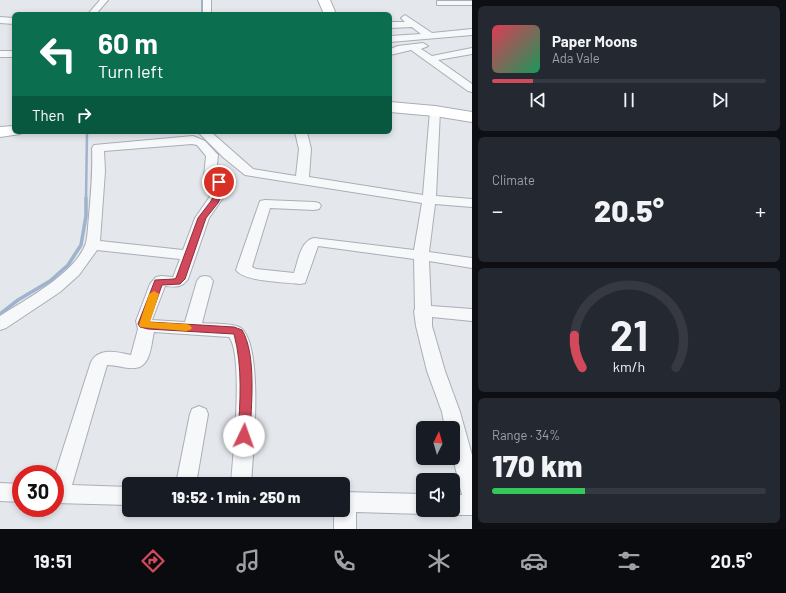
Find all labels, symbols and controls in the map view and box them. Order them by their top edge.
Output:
text: 60 m [98,26,158,60]
icon: left [32,28,84,80]
text: Paper Moons [552,32,637,50]
text: Ada Vale [552,50,600,66]
text: Turn left [98,60,164,82]
icon: previous [527,89,549,111]
icon: pause [618,89,640,111]
icon: next [709,89,731,111]
icon: right [73,104,95,126]
text: Then [32,106,65,124]
pin [202,165,236,199]
icon: arrive [208,171,230,193]
text: Climate [492,172,535,188]
text: 20.5° [594,192,664,228]
text: − [492,197,503,223]
text: + [755,197,766,223]
text: 21 [610,309,648,359]
text: km/h [613,357,645,374]
position arrow [223,415,265,457]
north arrow [416,421,460,465]
map controls [416,421,460,517]
text: Range · 34% [492,427,560,443]
text: 170 km [492,447,582,483]
speed limit sign: 30 [12,465,64,517]
button: sound [416,473,460,517]
text: 19:52 · 1 min · 250 m [172,488,300,506]
icon: directions [139,547,167,575]
icon: music [234,547,262,575]
icon: phone [330,547,358,575]
icon: climate [425,547,453,575]
icon: car [520,547,548,575]
icon: filters [615,547,643,575]
text: 19:51 [34,550,72,572]
text: 20.5° [711,550,752,572]

